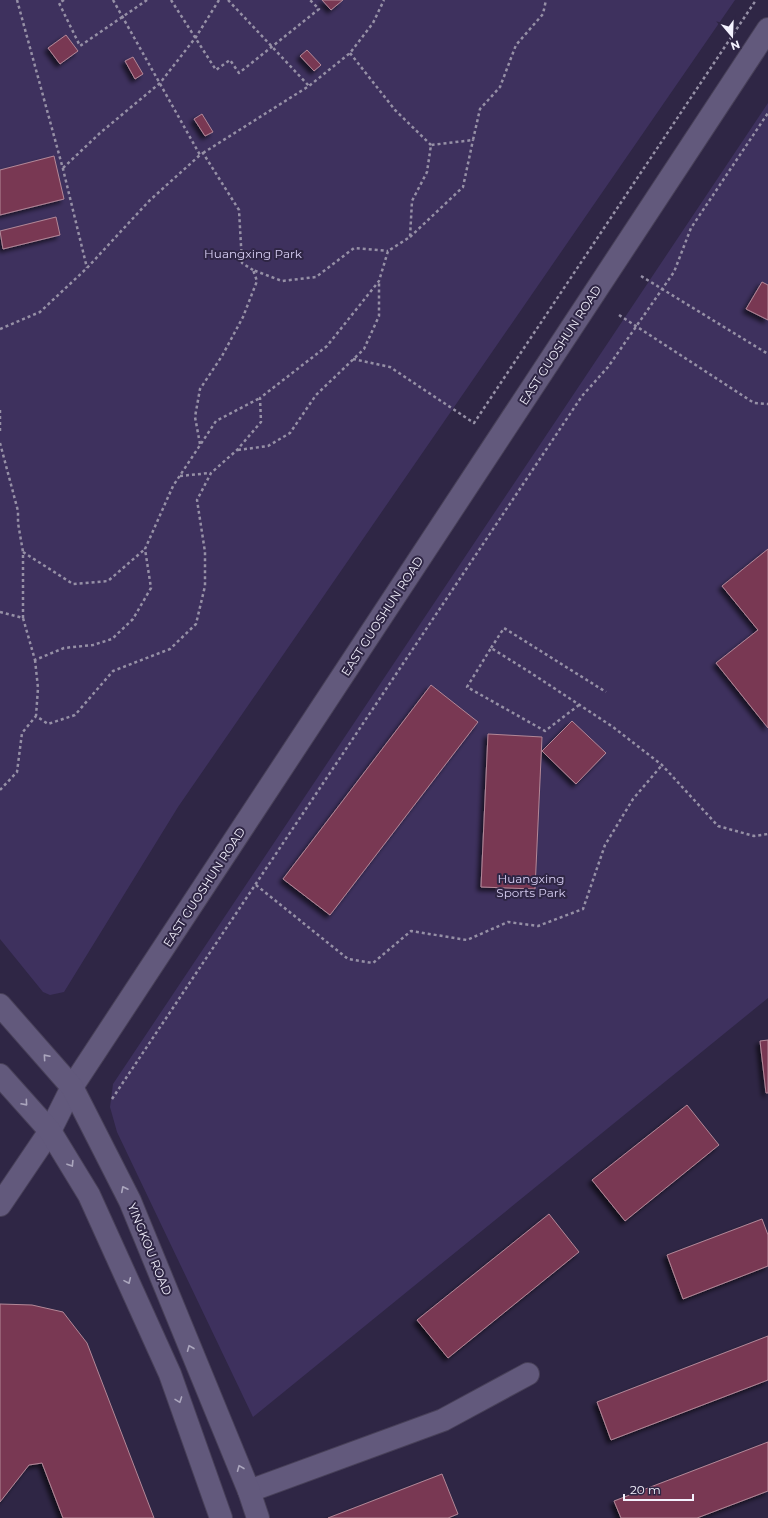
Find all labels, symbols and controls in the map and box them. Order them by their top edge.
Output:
north arrow [712,16,752,56]
text: N [729,37,742,54]
park label: Huangxing Park [204,246,303,261]
street label: EAST GUOSHUN ROAD [516,282,604,408]
street label: EAST GUOSHUN ROAD [338,553,426,679]
street label: EAST GUOSHUN ROAD [160,824,248,950]
park label: Huangxing Sports Park [496,871,566,900]
one-way arrow [44,1055,51,1062]
one-way arrow [20,1098,28,1106]
one-way arrow [66,1160,73,1167]
one-way arrow [122,1186,129,1193]
street label: YINGKOU ROAD [125,1201,175,1297]
one-way arrow [123,1277,131,1284]
one-way arrow [187,1345,195,1352]
one-way arrow [175,1396,183,1403]
one-way arrow [236,1465,244,1472]
scale bar [624,1476,693,1502]
text: 20 m [630,1482,661,1497]

